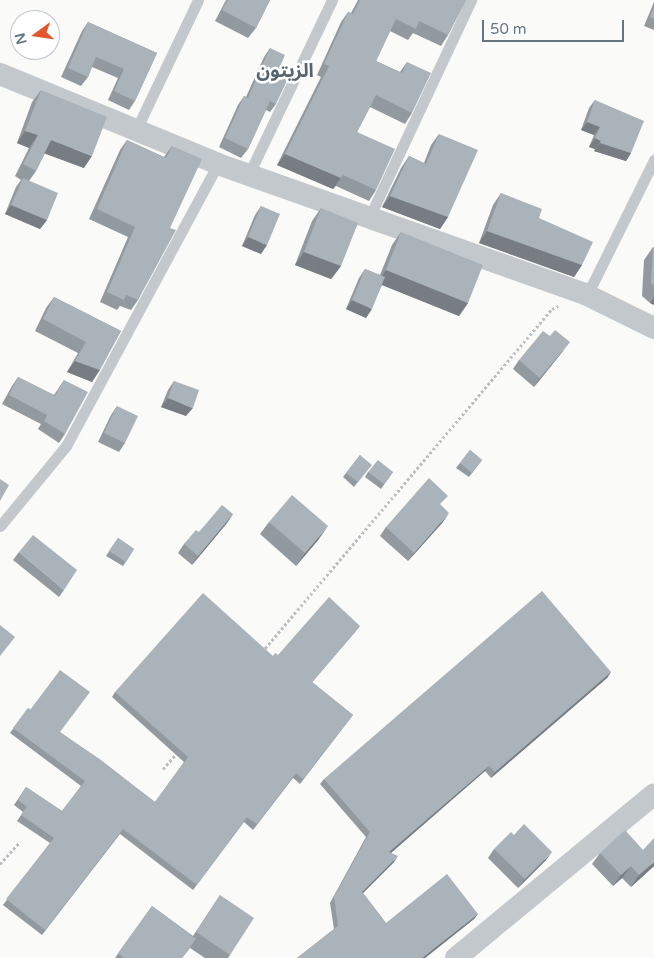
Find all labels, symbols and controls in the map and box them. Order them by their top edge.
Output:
north arrow [10,10,60,60]
scale bar [484,10,626,42]
text: 50 m [490,20,527,38]
text: N [11,31,31,46]
district label: الزيتون [256,61,314,83]

